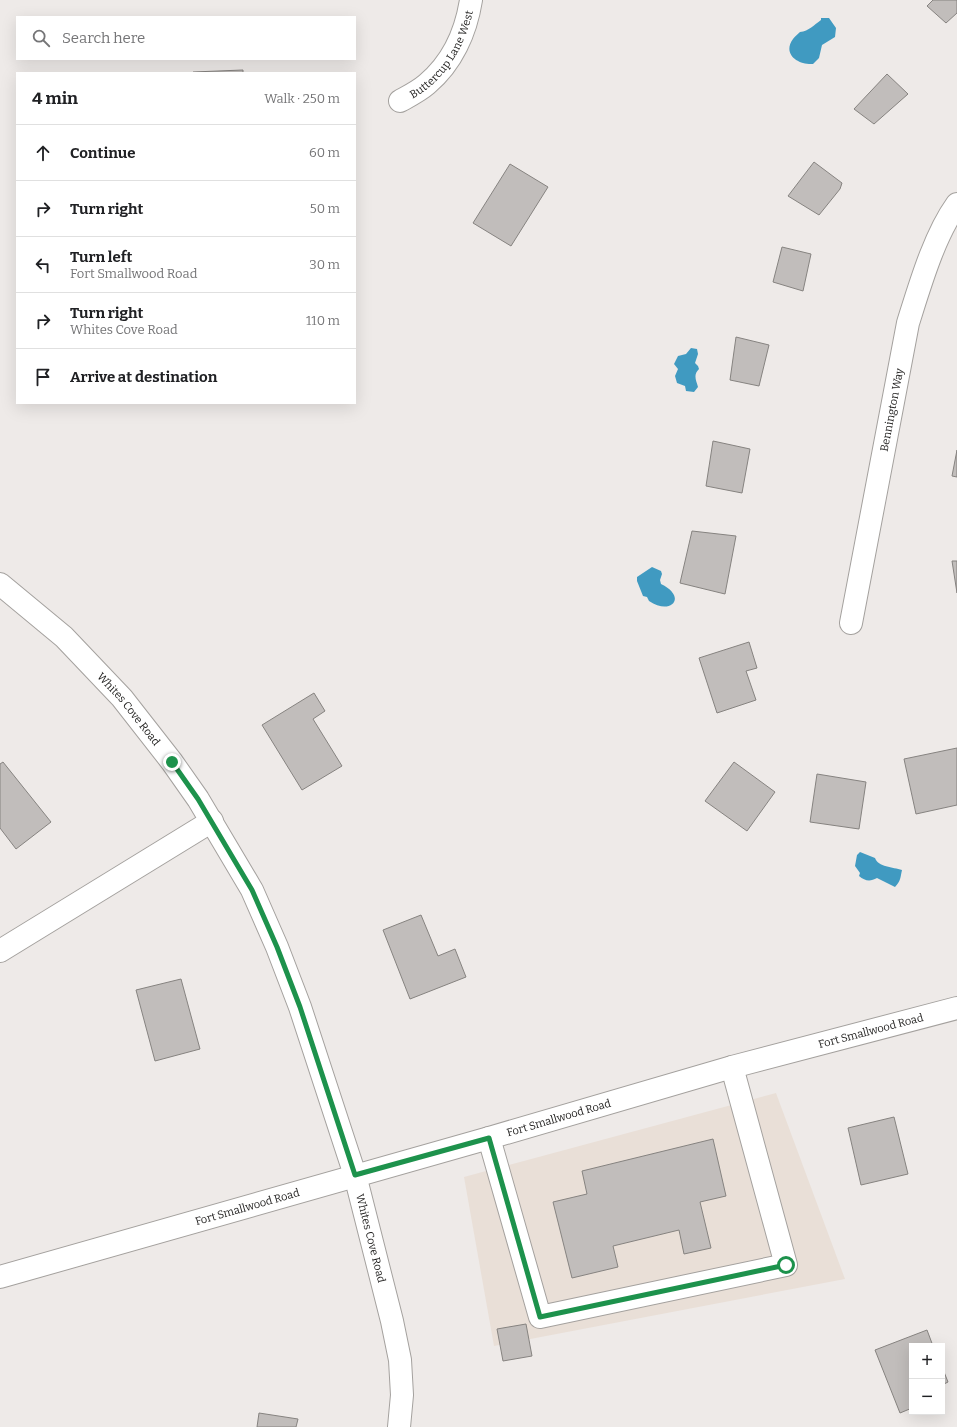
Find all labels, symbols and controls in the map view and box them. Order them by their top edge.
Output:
street label: Buttercup Lane West [407,9,476,101]
search box [16,16,356,60]
icon: search [30,27,52,49]
text: Search here [62,29,145,47]
text: 4 min [32,88,78,109]
text: Walk · 250 m [264,91,340,106]
icon: ahead [32,142,54,164]
text: Continue [70,144,136,162]
text: 60 m [309,145,340,160]
icon: right [32,198,54,220]
text: Turn right [70,200,143,218]
text: 50 m [310,201,340,216]
text: Turn left [70,248,132,266]
icon: left [32,254,54,276]
text: 30 m [309,257,340,272]
text: Fort Smallwood Road [70,266,197,281]
text: Turn right [70,304,143,322]
icon: right [32,310,54,332]
text: 110 m [306,313,340,328]
text: Whites Cove Road [70,322,178,337]
icon: arrive [32,366,54,388]
street label: Bennington Way [878,367,906,453]
text: Arrive at destination [70,368,217,386]
street label: Whites Cove Road [94,670,163,749]
route end [163,753,181,771]
street label: Fort Smallwood Road [817,1011,925,1051]
street label: Fort Smallwood Road [505,1097,613,1139]
street label: Fort Smallwood Road [194,1186,301,1228]
street label: Whites Cove Road [353,1193,388,1285]
route start [777,1256,795,1274]
map controls [909,1343,945,1415]
button: + [909,1343,945,1379]
button: − [909,1379,945,1415]

